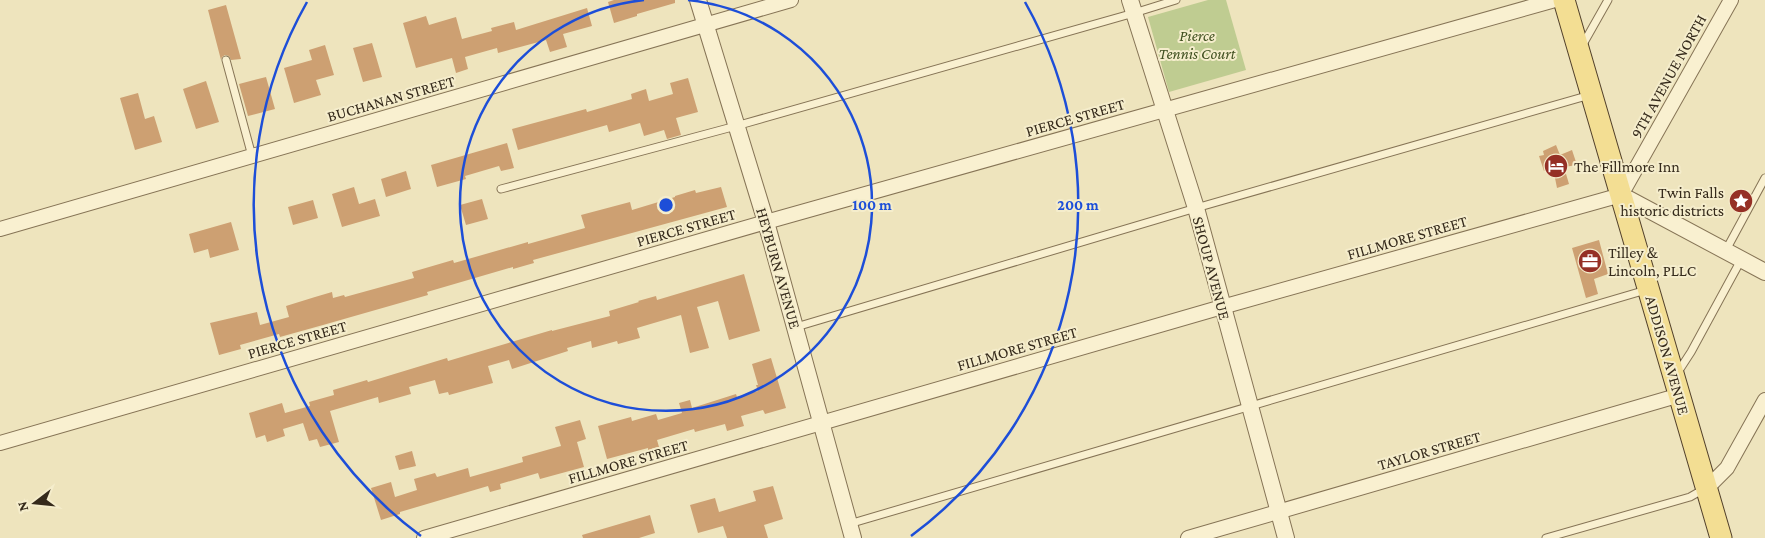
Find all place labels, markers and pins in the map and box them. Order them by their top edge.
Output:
hotel icon: The Fillmore Inn [1543,153,1569,179]
place label: The Fillmore Inn [1574,158,1680,175]
place label: Twin Falls historic districts [1620,184,1724,219]
place icon: Twin Falls historic districts [1728,188,1754,214]
centre of rings [657,196,675,214]
place label: Tilley & Lincoln, PLLC [1608,244,1696,279]
office icon: Tilley & Lincoln, PLLC [1577,248,1603,274]

